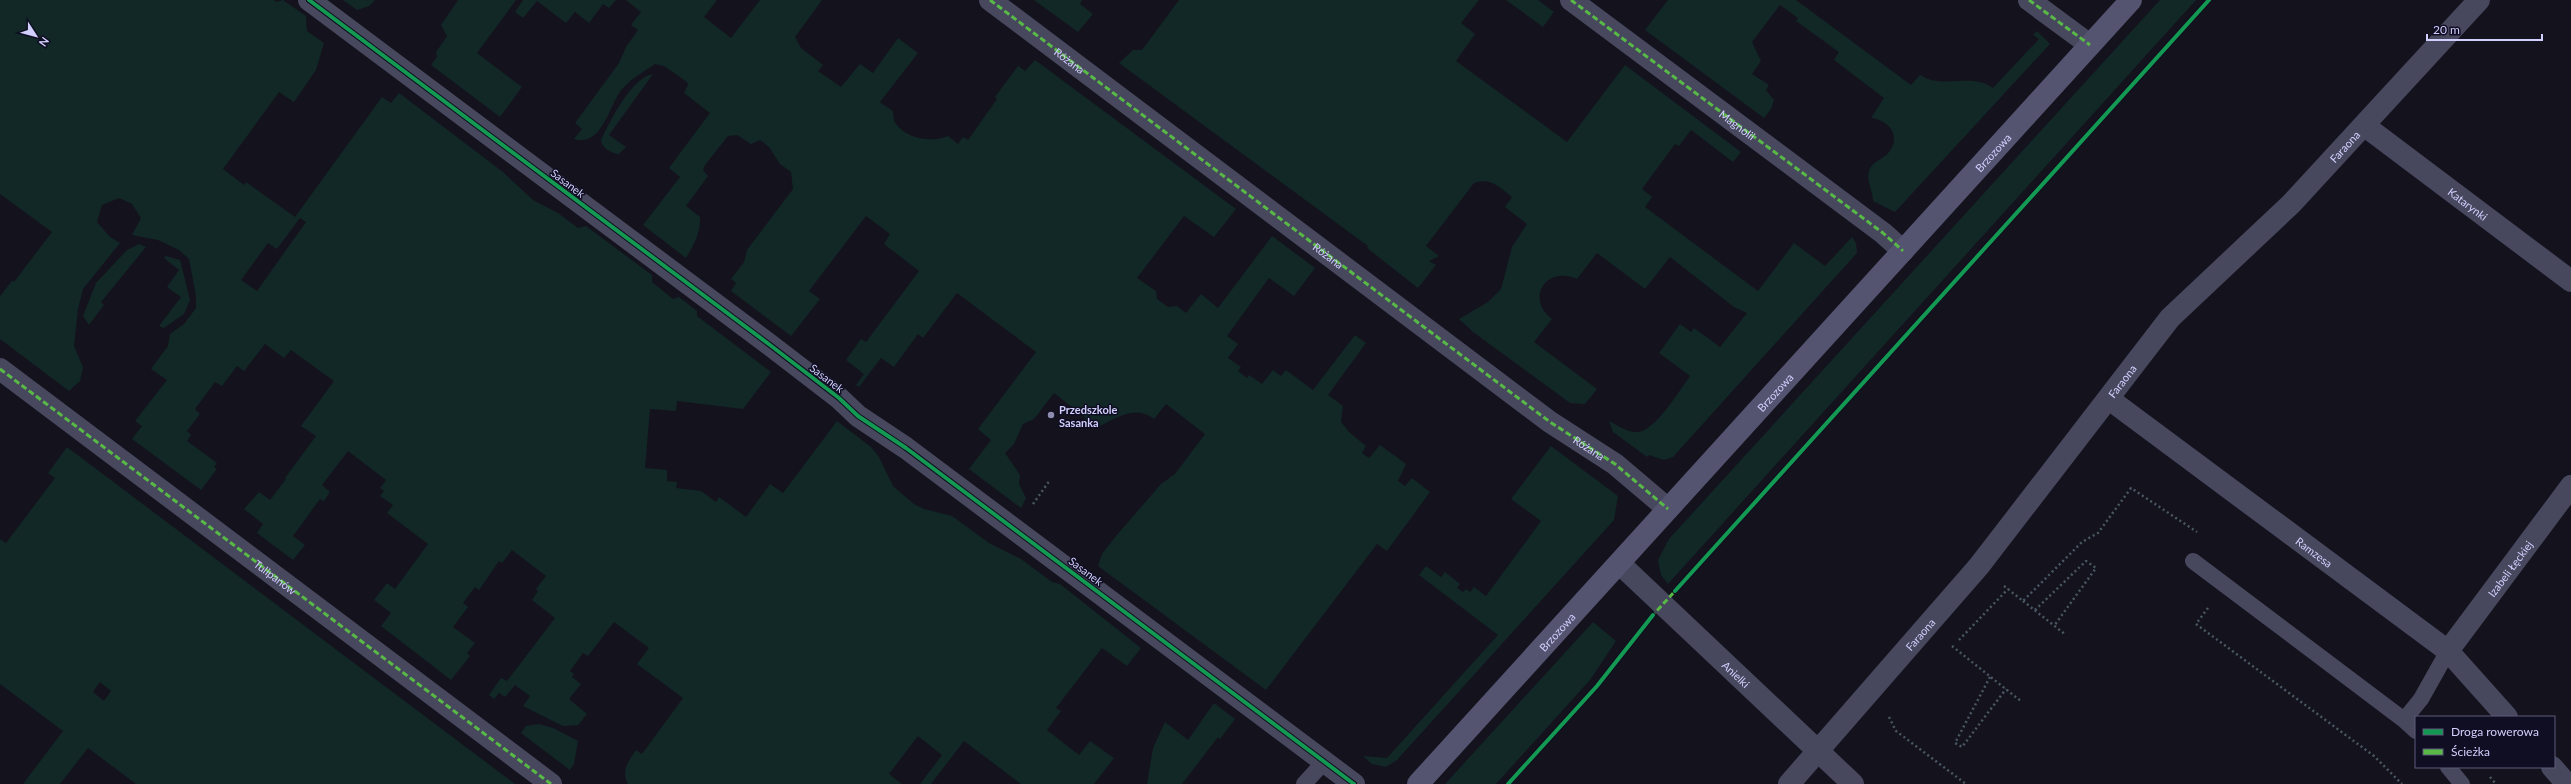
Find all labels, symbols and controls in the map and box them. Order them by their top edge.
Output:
north arrow [16,16,56,56]
scale bar [2427,16,2542,42]
text: 20 m [2433,22,2460,37]
text: N [37,35,52,49]
street label: Różana [1052,45,1088,76]
street label: Magnolii [1717,107,1758,142]
street label: Faraona [2327,128,2362,165]
street label: Brzozowa [1972,130,2013,174]
street label: Sasanek [548,166,588,200]
street label: Katarynki [2446,184,2491,223]
street label: Różana [1311,240,1346,271]
street label: Sasanek [807,361,847,395]
street label: Faraona [2105,362,2138,400]
street label: Brzozowa [1754,370,1795,414]
place label: Przedszkole Sasanka [1059,403,1117,429]
marker: Przedszkole Sasanka [1046,410,1056,420]
street label: Różana [1571,433,1607,462]
street label: Ramzesa [2294,534,2335,570]
street label: Izabeli Łęckiej [2484,538,2535,599]
street label: Sasanek [1066,554,1106,588]
street label: Tulipanów [252,557,299,597]
street label: Brzozowa [1536,610,1577,653]
street label: Faraona [1902,615,1937,653]
street label: Anielki [1720,658,1753,690]
legend [2415,716,2555,768]
text: Droga rowerowa [2451,724,2539,739]
text: Ścieżka [2451,744,2490,759]

